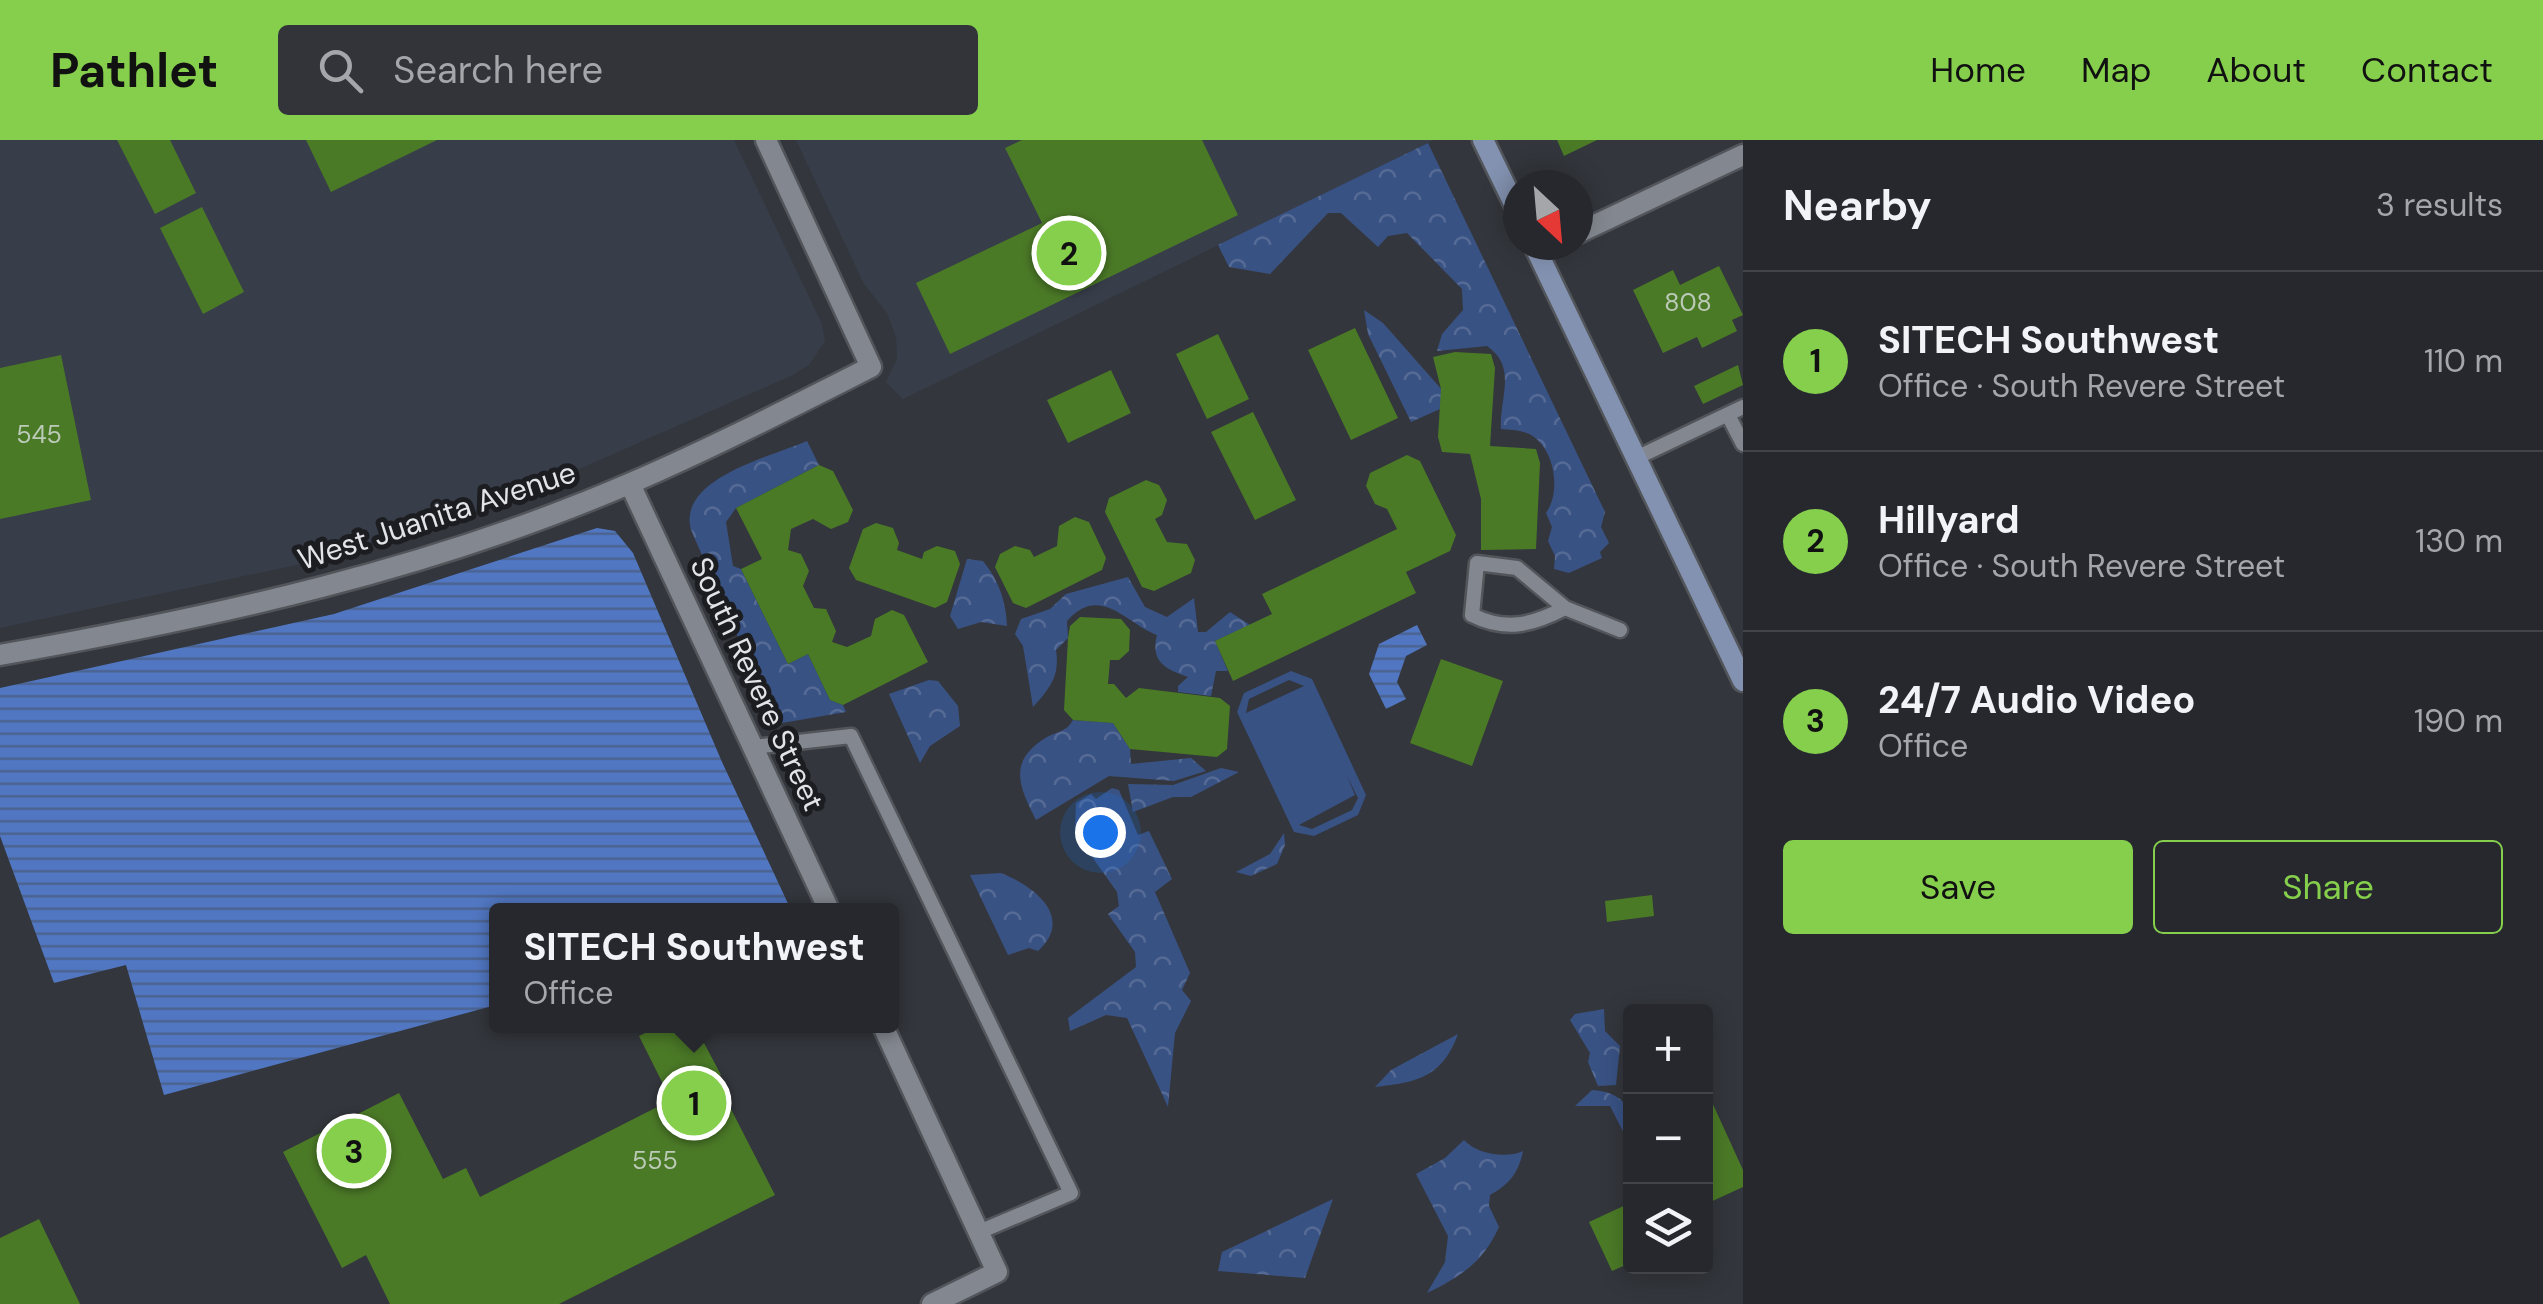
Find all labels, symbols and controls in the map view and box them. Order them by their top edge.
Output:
search box [278,25,978,115]
text: Pathlet [50,39,218,102]
icon: search [313,43,368,98]
text: Search here [393,45,603,95]
text: Home [1930,47,2026,93]
text: Map [2081,47,2151,93]
text: About [2206,47,2306,93]
text: Contact [2361,47,2493,93]
north arrow [1503,170,1593,260]
text: Nearby [1783,178,1932,233]
text: 3 results [2376,184,2503,226]
pin: 2 [1036,216,1102,290]
house number: 808 [1664,286,1712,319]
text: SITECH Southwest [1878,315,2219,365]
text: 1 [1810,340,1821,382]
text: 110 m [2424,340,2503,382]
text: Office · South Revere Street [1878,365,2285,407]
house number: 545 [16,418,62,451]
street label: West Juanita Avenue [293,452,581,579]
text: Hillyard [1878,495,2020,545]
text: 2 [1806,520,1825,562]
text: 130 m [2415,520,2503,562]
text: Office · South Revere Street [1878,545,2285,587]
street label: South Revere Street [682,551,833,817]
text: 24/7 Audio Video [1878,675,2196,725]
text: 3 [1806,700,1825,742]
text: 190 m [2414,700,2503,742]
text: Office [1878,725,1968,767]
your location [1075,807,1126,858]
button: Save [1783,840,2133,934]
button: Share [2153,840,2503,934]
popup [489,903,899,1033]
text: SITECH Southwest [523,922,865,972]
text: Office [523,972,614,1014]
map controls [1623,1004,1713,1274]
button: + [1623,1004,1713,1094]
pin: 1 [662,1066,726,1140]
button: − [1623,1094,1713,1184]
pin: 3 [322,1114,386,1188]
house number: 555 [632,1144,678,1177]
button: layers [1623,1184,1713,1274]

